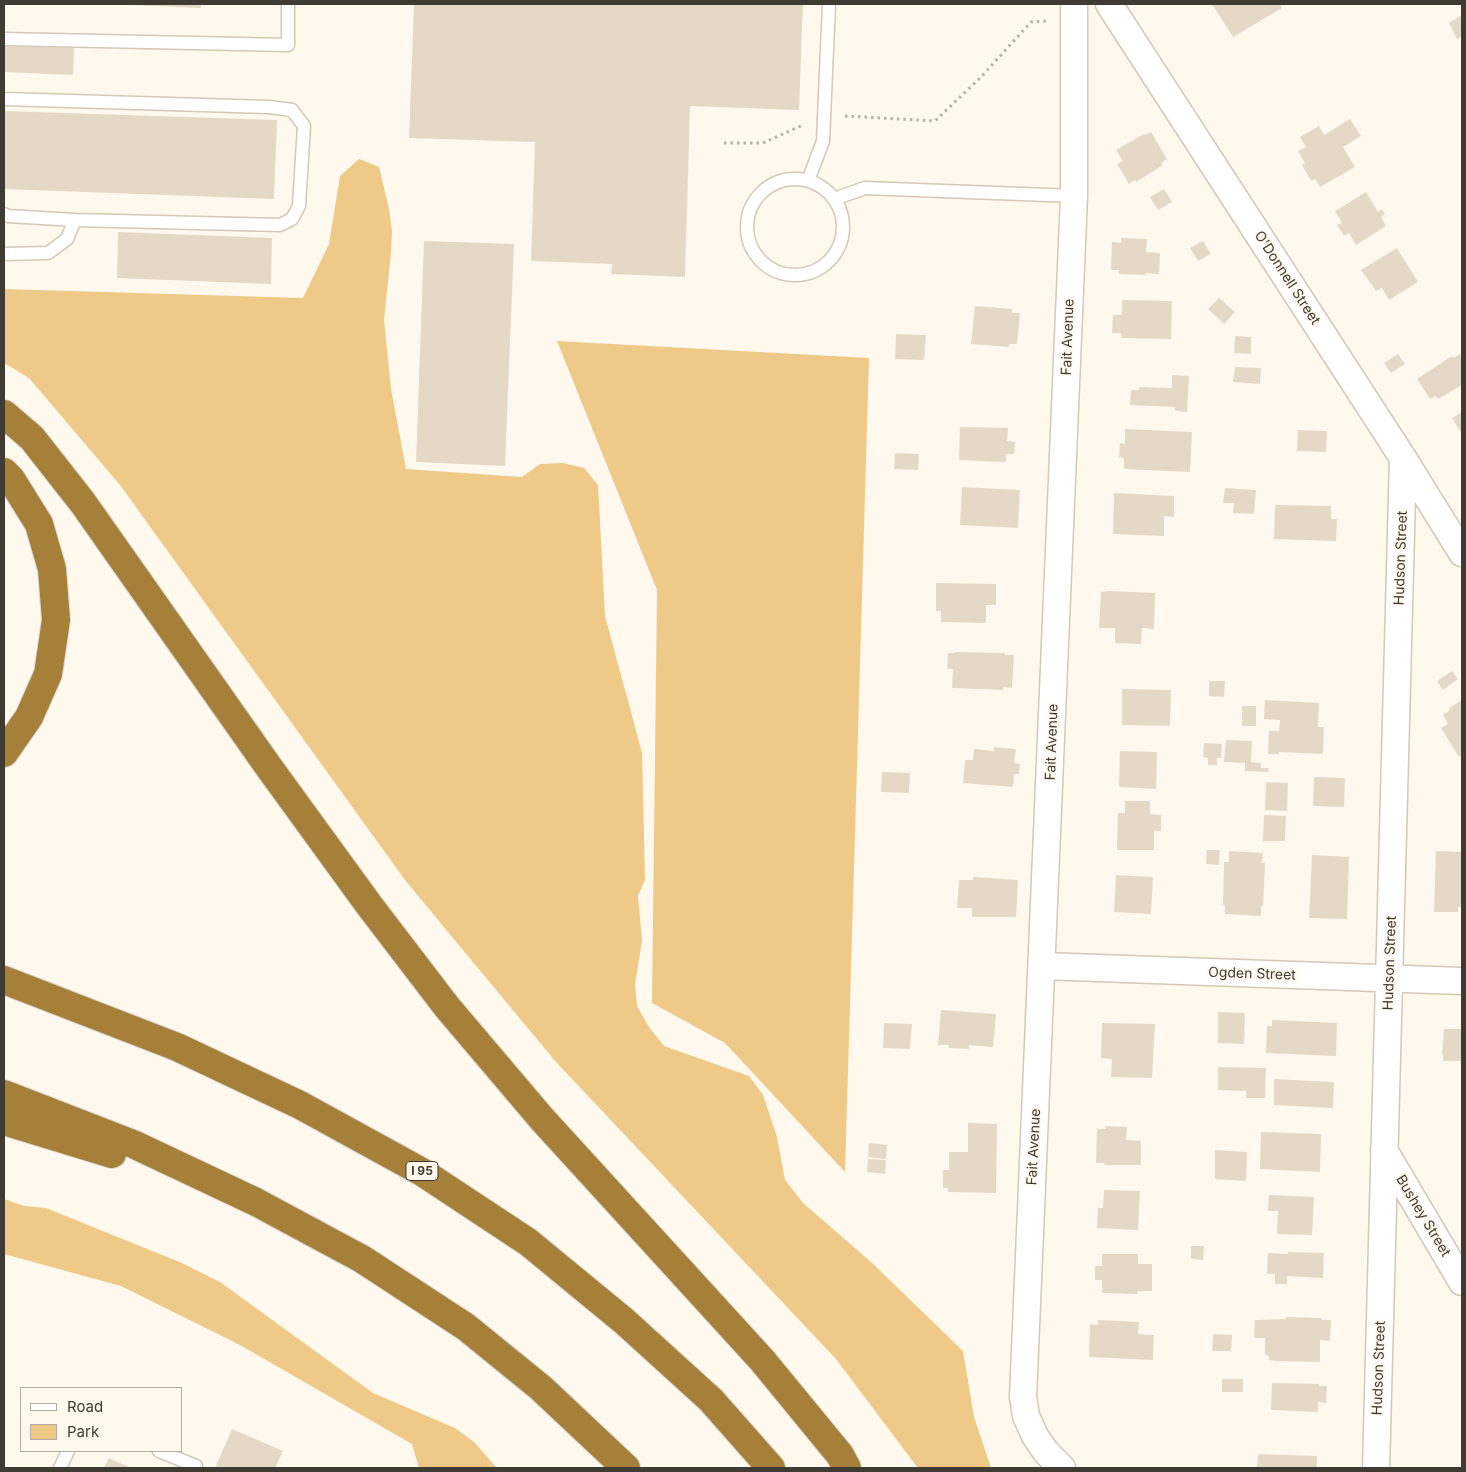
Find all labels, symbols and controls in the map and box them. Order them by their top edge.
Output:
street label: O'Donnell Street [1250,228,1324,328]
street label: Fait Avenue [1058,298,1078,376]
street label: Hudson Street [1391,510,1411,606]
street label: Fait Avenue [1042,703,1062,781]
street label: Hudson Street [1380,915,1400,1011]
street label: Ogden Street [1208,964,1296,984]
street label: Fait Avenue [1024,1108,1044,1186]
road number: I 95 [406,1162,438,1180]
street label: Bushey Street [1392,1172,1454,1260]
street label: Hudson Street [1369,1320,1389,1416]
legend [20,1387,182,1452]
text: Road [67,1397,103,1416]
text: Park [67,1422,99,1441]

